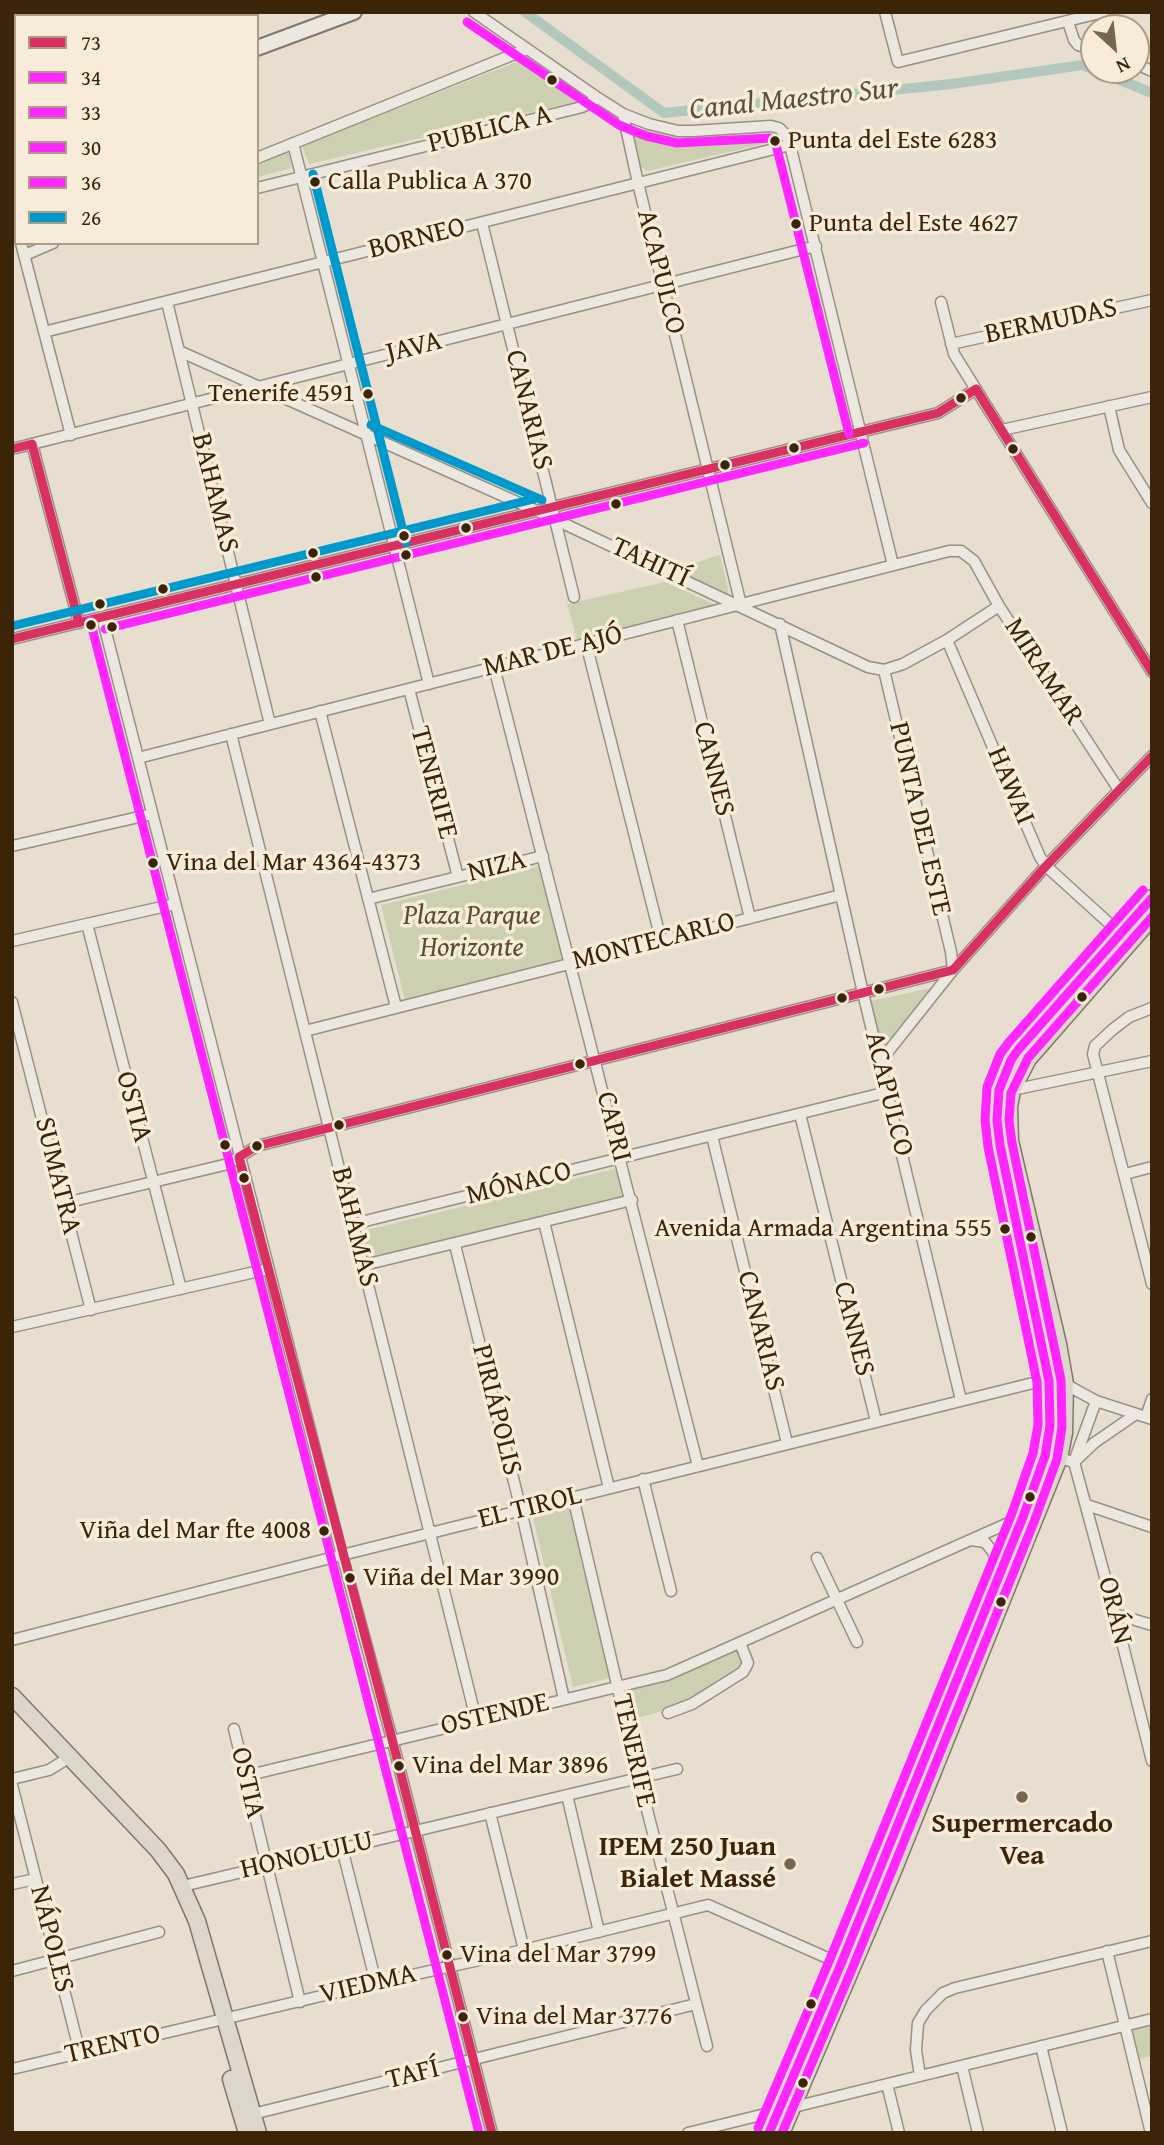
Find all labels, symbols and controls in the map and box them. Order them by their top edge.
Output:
legend [14,14,259,245]
north arrow [1080,14,1150,84]
text: 73 [81,27,101,58]
text: N [1112,51,1136,81]
text: 34 [81,62,101,93]
water label: Canal Maestro Sur [688,71,900,129]
unlabelled marker [545,73,559,87]
text: 33 [81,97,101,128]
street label: PUBLICA A [425,98,555,162]
place label: Punta del Este 6283 [788,125,998,157]
text: 30 [81,132,101,163]
marker: Punta del Este 6283 [768,134,782,148]
place label: Calla Publica A 370 [328,166,532,198]
text: 36 [81,167,101,198]
marker: Calla Publica A 370 [308,175,322,189]
text: 26 [81,202,101,233]
street label: ACAPULCO [628,206,692,338]
place label: Punta del Este 4627 [809,208,1019,240]
street label: BORNEO [365,211,469,267]
marker: Punta del Este 4627 [789,217,803,231]
street label: BERMUDAS [982,292,1120,352]
street label: JAVA [383,325,445,371]
street label: CANARIAS [497,347,559,473]
place label: Tenerife 4591 [208,378,355,410]
marker: Tenerife 4591 [361,387,375,401]
unlabelled marker [954,391,968,405]
street label: BAHAMAS [183,430,245,556]
unlabelled marker [787,441,801,455]
unlabelled marker [1006,442,1020,456]
unlabelled marker [718,458,732,472]
unlabelled marker [609,497,623,511]
unlabelled marker [459,521,473,535]
unlabelled marker [397,529,411,543]
street label: TAHITÍ [606,530,694,596]
unlabelled marker [306,546,320,560]
unlabelled marker [399,548,413,562]
unlabelled marker [309,570,323,584]
unlabelled marker [156,582,170,596]
unlabelled marker [93,597,107,611]
street label: MIRAMAR [996,612,1090,732]
unlabelled marker [84,618,98,632]
street label: MAR DE AJÓ [480,618,626,686]
unlabelled marker [105,620,119,634]
street label: CANNES [685,718,741,820]
street label: PUNTA DEL ESTE [880,719,958,919]
street label: TENERIFE [402,723,464,843]
street label: HAWAI [979,742,1041,830]
street label: NIZA [464,844,530,890]
place label: Vina del Mar 4364-4373 [166,847,421,879]
marker: Vina del Mar 4364-4373 [146,856,160,870]
park label: Plaza Parque Horizonte [403,900,541,966]
street label: MONTECARLO [569,906,739,978]
unlabelled marker [872,982,886,996]
unlabelled marker [1075,990,1089,1004]
unlabelled marker [835,991,849,1005]
street label: ACAPULCO [856,1028,920,1160]
unlabelled marker [573,1057,587,1071]
street label: OSTIA [107,1068,159,1146]
street label: CAPRI [588,1088,638,1166]
street label: SUMATRA [26,1114,88,1238]
unlabelled marker [332,1118,346,1132]
unlabelled marker [218,1138,232,1152]
unlabelled marker [250,1139,264,1153]
street label: MÓNACO [463,1155,575,1213]
street label: BAHAMAS [323,1164,385,1290]
unlabelled marker [237,1171,251,1185]
place label: Avenida Armada Argentina 555 [654,1213,992,1245]
marker: Avenida Armada Argentina 555 [998,1222,1012,1236]
unlabelled marker [1024,1230,1038,1244]
street label: CANARIAS [729,1268,791,1394]
street label: CANNES [825,1278,881,1380]
street label: PIRIÁPOLIS [464,1341,528,1479]
street label: EL TIROL [475,1479,585,1537]
unlabelled marker [1023,1490,1037,1504]
place label: Viña del Mar fte 4008 [79,1515,311,1547]
marker: Viña del Mar fte 4008 [317,1524,331,1538]
place label: Viña del Mar 3990 [363,1562,559,1594]
marker: Viña del Mar 3990 [343,1571,357,1585]
street label: ORÁN [1089,1574,1139,1648]
unlabelled marker [994,1595,1008,1609]
street label: OSTENDE [438,1686,552,1744]
street label: TENERIFE [604,1691,662,1811]
street label: OSTIA [223,1744,271,1822]
place label: Vina del Mar 3896 [412,1750,608,1782]
marker: Vina del Mar 3896 [392,1759,406,1773]
marker: Supermercado Vea [1014,1789,1030,1805]
place label: Supermercado Vea [931,1808,1113,1874]
street label: HONOLULU [237,1824,377,1888]
place label: IPEM 250 Juan Bialet Massé [599,1831,776,1897]
marker: IPEM 250 Juan Bialet Massé [782,1856,798,1872]
street label: NÁPOLES [22,1882,80,1996]
place label: Vina del Mar 3799 [460,1939,656,1971]
marker: Vina del Mar 3799 [440,1948,454,1962]
street label: VIEDMA [316,1958,420,2012]
unlabelled marker [804,1997,818,2011]
place label: Vina del Mar 3776 [476,2001,672,2033]
marker: Vina del Mar 3776 [456,2010,470,2024]
street label: TRENTO [62,2018,164,2072]
street label: TAFÍ [383,2052,443,2098]
unlabelled marker [796,2076,810,2090]

